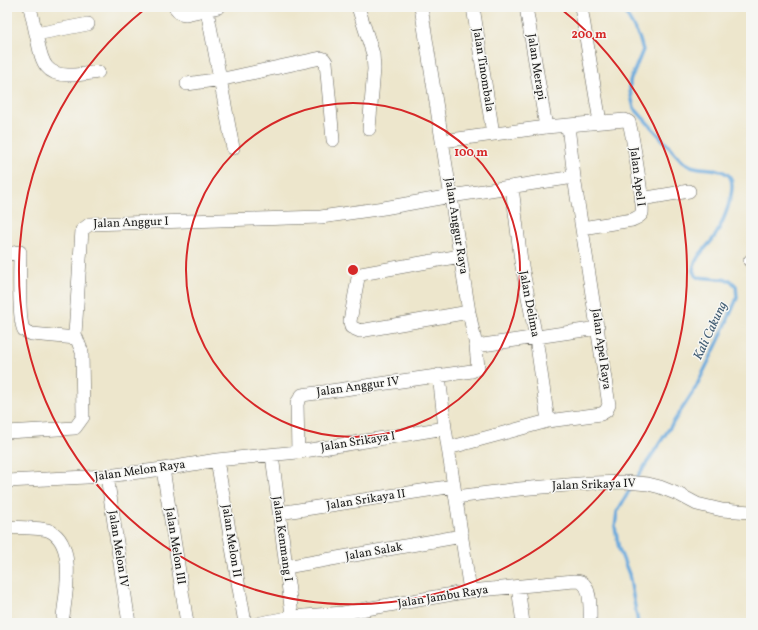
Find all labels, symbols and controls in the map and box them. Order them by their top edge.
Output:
street label: Jalan Tinombala [468,27,498,113]
text: 200 m [571,27,607,43]
street label: Jalan Merapi [523,33,549,102]
text: 100 m [454,145,488,161]
street label: Jalan Apel I [625,146,649,208]
street label: Jalan Anggur Raya [440,177,472,275]
street label: Jalan Anggur I [93,214,169,232]
centre of rings [346,263,360,277]
street label: Jalan Delima [515,269,543,339]
water label: Kali Cakung [690,299,732,363]
street label: Jalan Apel Raya [587,307,615,391]
street label: Jalan Anggur IV [315,373,401,401]
street label: Jalan Srikaya I [319,428,397,456]
street label: Jalan Melon Raya [94,457,186,485]
street label: Jalan Srikaya IV [552,476,636,494]
street label: Jalan Srikaya II [325,486,407,514]
street label: Jalan Kenmang I [268,495,296,583]
street label: Jalan Melon II [217,503,245,579]
street label: Jalan Melon III [161,506,189,586]
street label: Jalan Melon IV [104,509,132,589]
street label: Jalan Salak [344,539,404,565]
street label: Jalan Jambu Raya [397,582,490,612]

